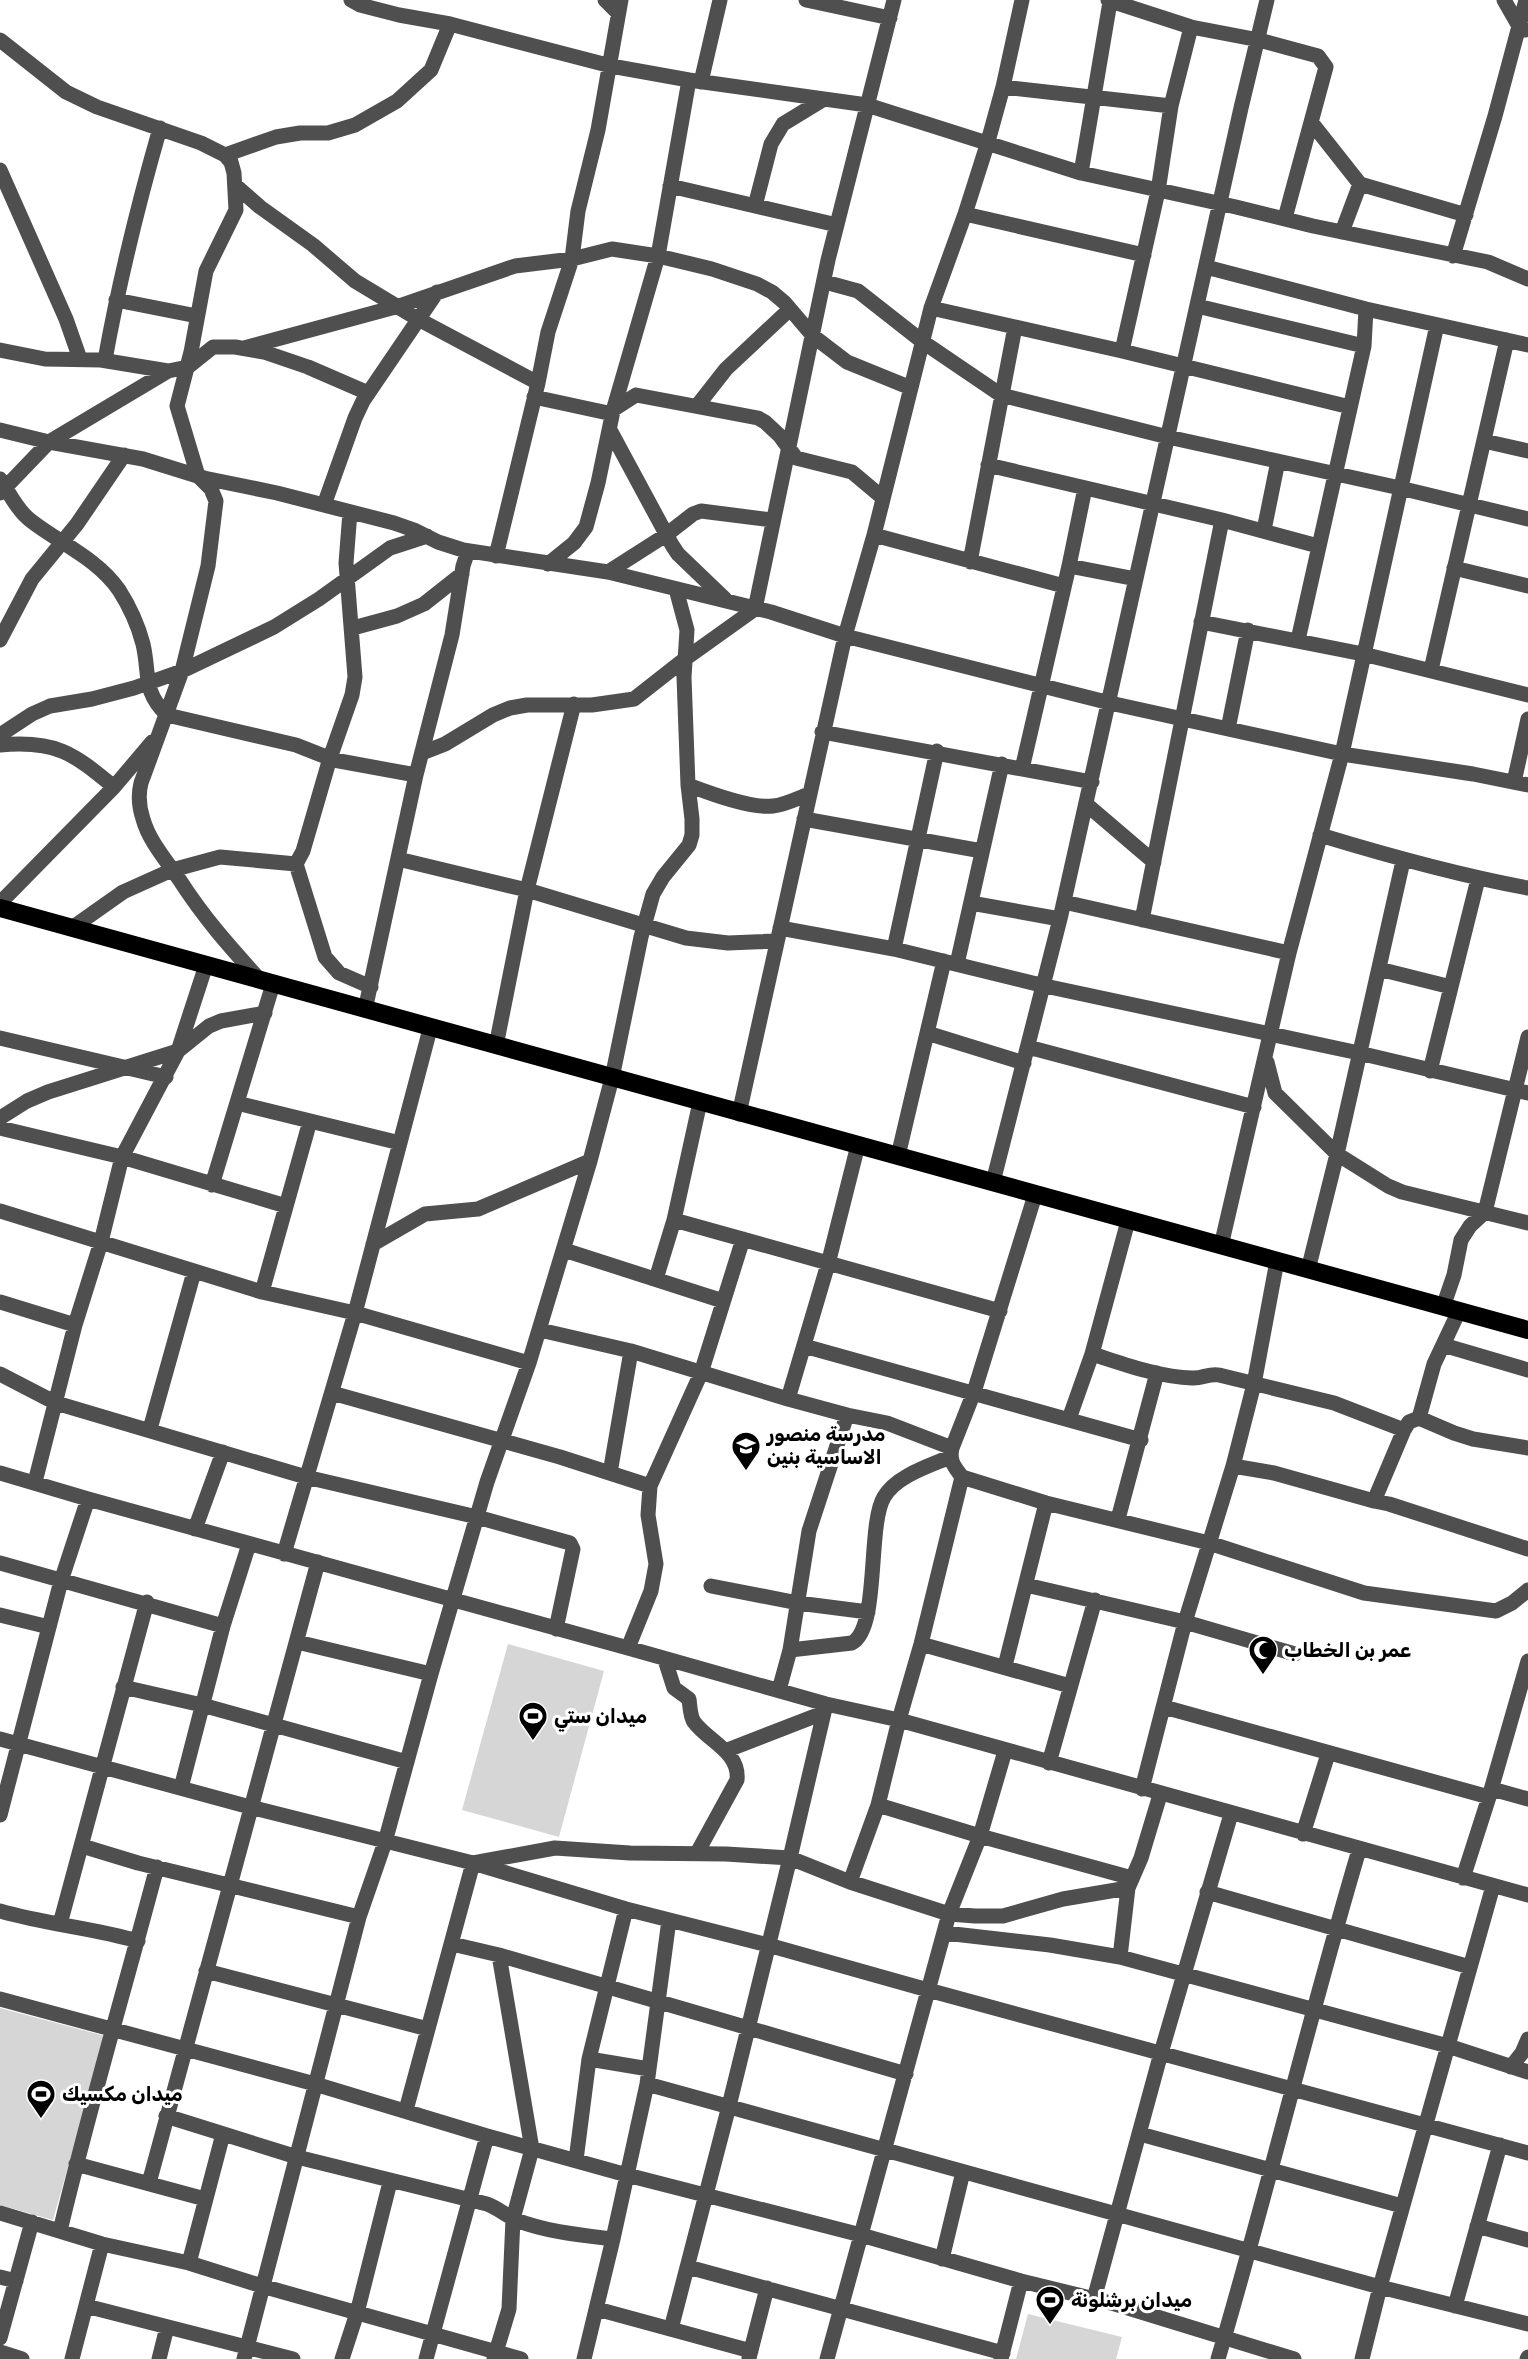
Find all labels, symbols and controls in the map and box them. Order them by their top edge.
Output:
place label: مدرسة منصور الاساسية بنين [766,1422,886,1469]
school or university icon: مدرسة منصور الاساسية بنين [730,1430,762,1472]
mosque icon: عمر بن الخطاب [1247,1634,1279,1676]
place label: عمر بن الخطاب [1284,1638,1411,1662]
sports icon: ميدان ستي [517,1700,549,1742]
place label: ميدان ستي [554,1704,647,1732]
sports icon: ميدان مكسيك [25,2078,57,2120]
place label: ميدان مكسيك [62,2082,183,2106]
sports icon: ميدان برشلونة [1034,2284,1066,2326]
place label: ميدان برشلونة [1071,2288,1192,2312]

